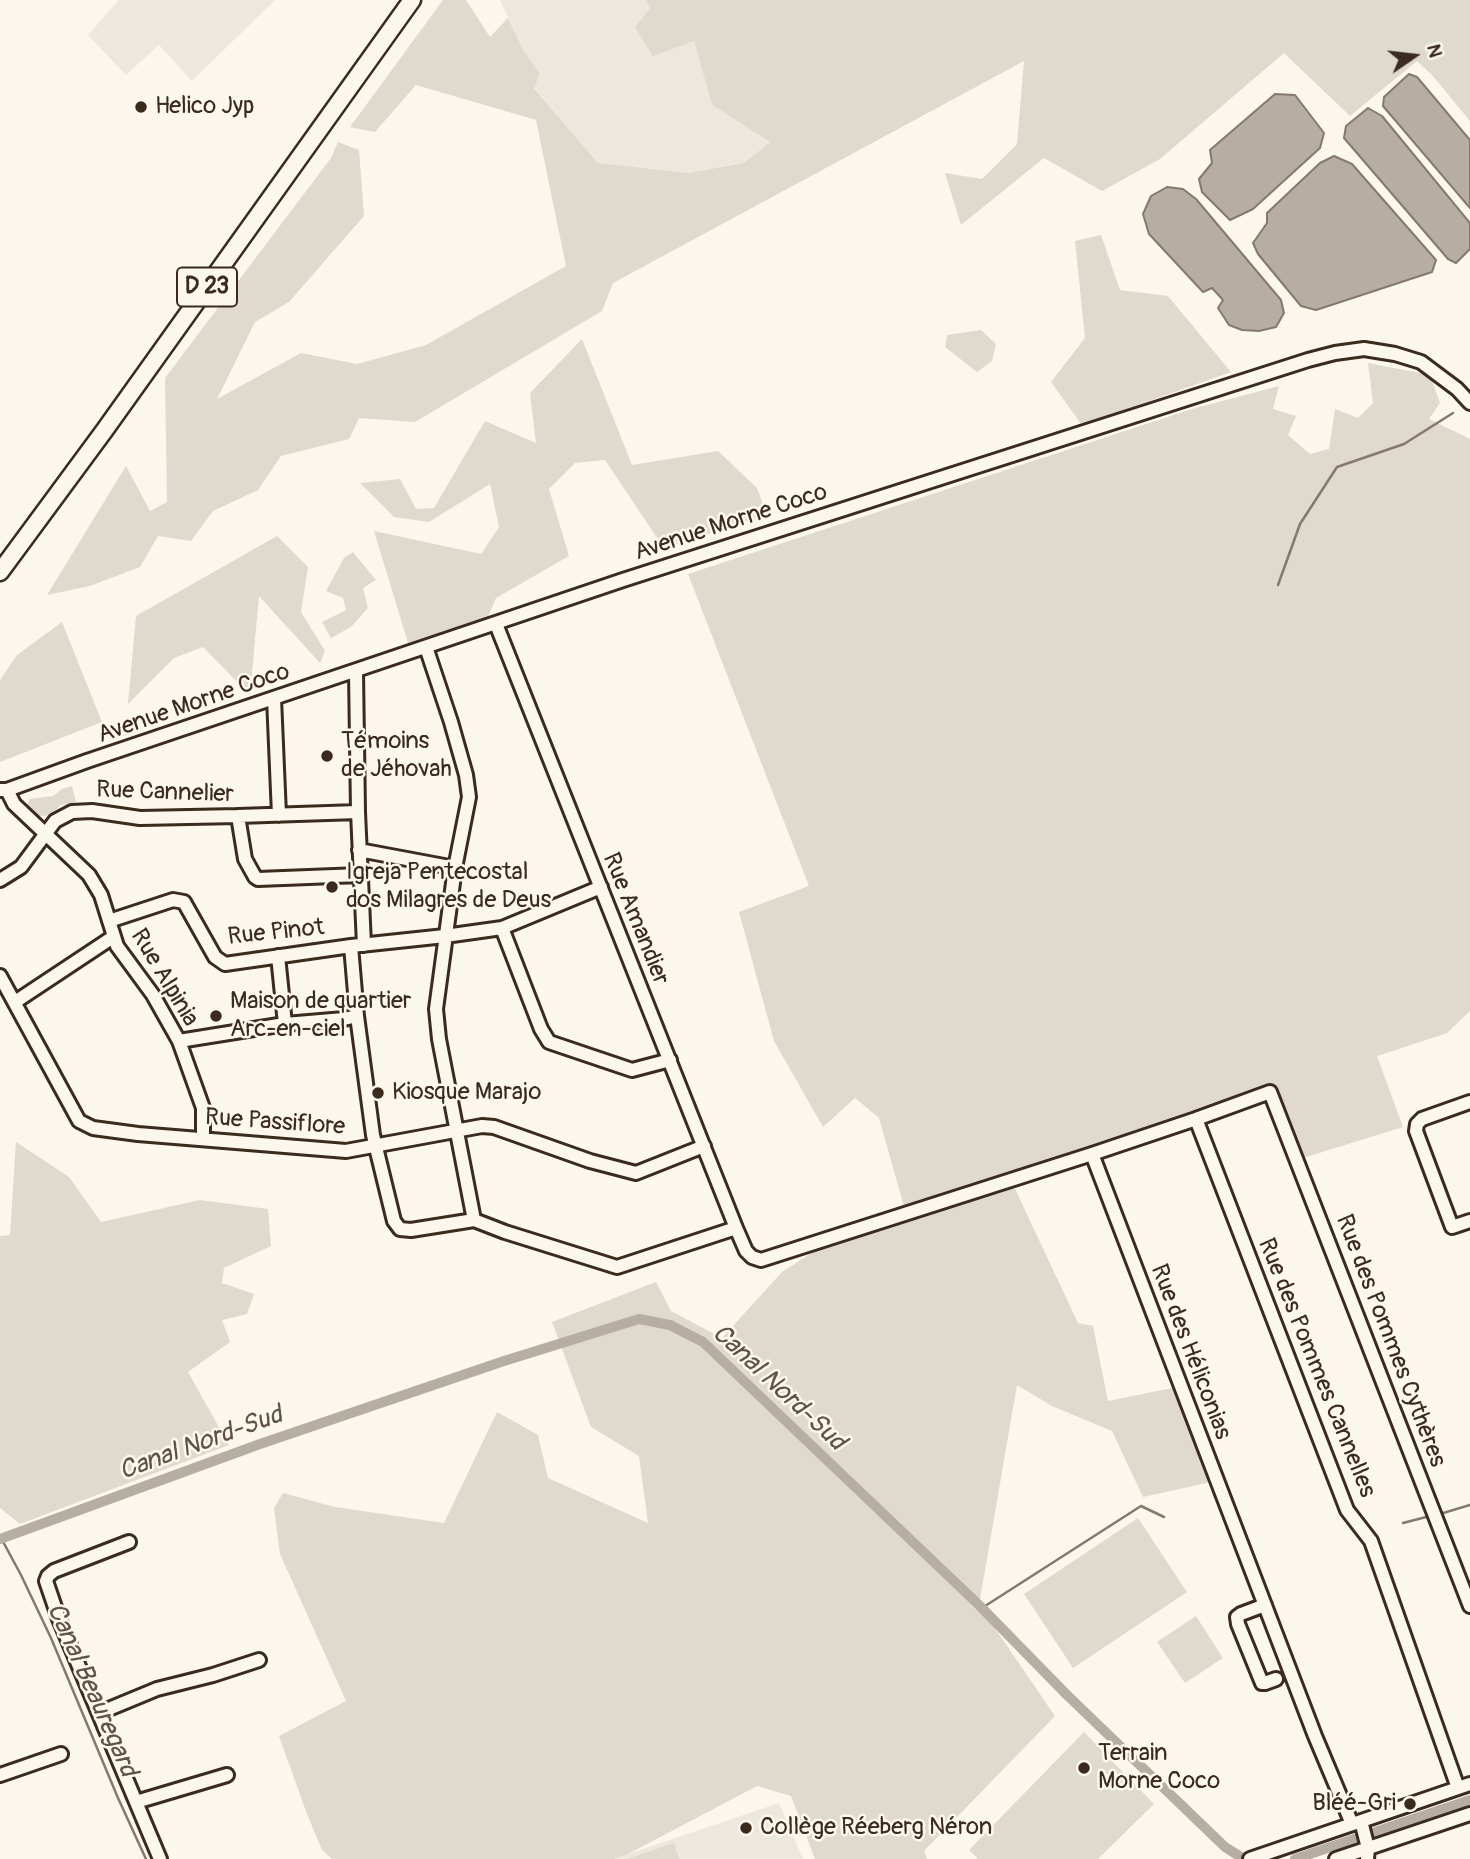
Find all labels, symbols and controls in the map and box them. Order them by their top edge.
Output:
north arrow [1379,21,1449,91]
text: N [1421,42,1448,60]
place label: Helico Jyp [155,93,254,121]
marker: Helico Jyp [133,99,149,115]
road number: D 23 [177,268,237,306]
street label: Avenue Morne Coco [631,478,831,568]
street label: Avenue Morne Coco [94,658,294,750]
place label: Témoins de Jéhovah [341,728,452,784]
marker: Témoins de Jéhovah [319,748,335,764]
street label: Rue Cannelier [96,776,234,810]
street label: Rue Amandier [595,849,675,989]
place label: Igreja Pentecostal dos Milagres de Deus [346,859,551,915]
marker: Igreja Pentecostal dos Milagres de Deus [324,879,340,895]
street label: Rue Pinot [226,914,326,952]
street label: Rue Alpinia [124,924,204,1032]
place label: Maison de quartier Arc-en-ciel [230,988,411,1044]
marker: Maison de quartier Arc-en-ciel [208,1008,224,1024]
place label: Kiosque Marajo [392,1079,541,1107]
marker: Kiosque Marajo [370,1085,386,1101]
street label: Rue Passiflore [204,1104,346,1142]
street label: Rue des Pommes Cythères [1329,1211,1451,1471]
street label: Rue des Pommes Cannelles [1251,1234,1381,1502]
street label: Rue des Héliconias [1143,1260,1237,1444]
water label: Canal Nord-Sud [705,1318,851,1458]
water label: Canal Nord-Sud [115,1400,287,1488]
water label: Canal Beauregard [39,1599,143,1781]
place label: Terrain Morne Coco [1098,1740,1220,1796]
marker: Terrain Morne Coco [1076,1760,1092,1776]
place label: Bléé-Gri [1312,1790,1396,1818]
marker: Bléé-Gri [1402,1796,1418,1812]
place label: Collège Réeberg Néron [760,1814,992,1842]
marker: Collège Réeberg Néron [738,1820,754,1836]

